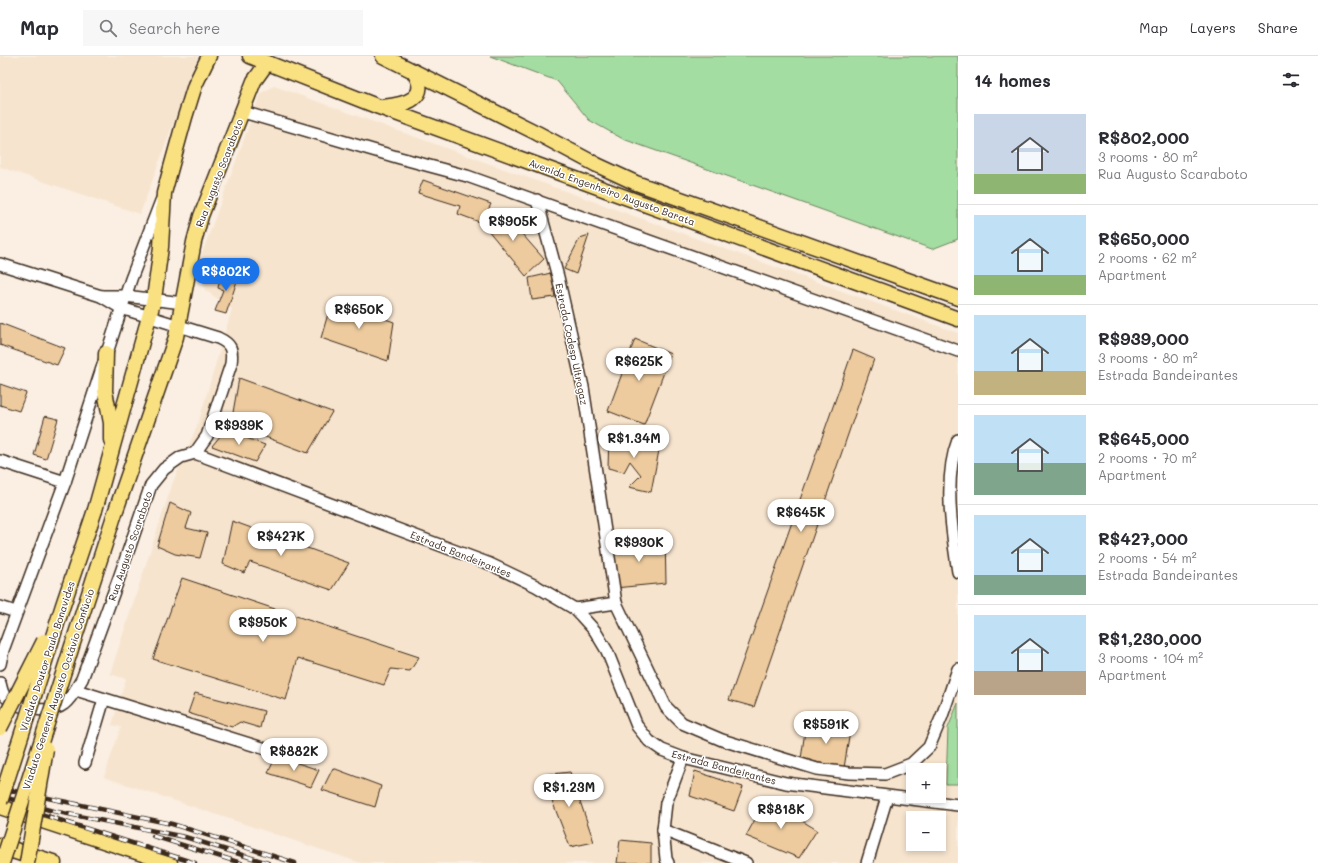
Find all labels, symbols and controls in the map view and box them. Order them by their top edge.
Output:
search box [83,10,363,46]
text: Map [20,15,59,40]
icon: search [97,17,119,39]
text: Search here [129,18,220,38]
text: Map [1139,18,1168,37]
text: Layers [1190,18,1236,37]
text: Share [1258,18,1298,37]
text: 14 homes [974,69,1051,91]
icon: filters [1280,69,1302,91]
street label: Rua Augusto Scaraboto [192,117,246,229]
text: R$802,000 [1098,126,1189,148]
icon: home [1006,130,1054,178]
text: 3 rooms · 80 m² [1098,148,1198,165]
street label: Avenida Engenheiro Augusto Barata [527,155,697,229]
text: Rua Augusto Scaraboto [1098,165,1247,182]
pin: R$905K [480,208,546,242]
text: R$905K [488,212,538,229]
text: R$650,000 [1098,227,1189,249]
icon: home [1006,231,1054,279]
text: 2 rooms · 62 m² [1098,249,1197,266]
pin: R$802K [193,258,259,292]
text: R$802K [201,262,251,279]
text: Apartment [1098,266,1167,283]
street label: Estrada Codesp Ultragaz [552,282,592,407]
pin: R$650K [326,296,392,330]
text: R$650K [334,300,384,317]
text: R$939,000 [1098,327,1189,349]
icon: home [1006,331,1054,379]
pin: R$625K [606,348,672,382]
text: 3 rooms · 80 m² [1098,349,1198,366]
text: R$625K [615,352,663,369]
text: Estrada Bandeirantes [1098,366,1238,383]
pin: R$939K [206,412,272,446]
text: R$939K [214,416,264,433]
pin: R$1.34M [597,425,671,459]
text: R$645,000 [1098,427,1189,449]
text: R$1.34M [607,429,661,446]
icon: home [1006,431,1054,479]
text: 2 rooms · 70 m² [1098,449,1197,466]
text: Apartment [1098,466,1167,483]
street label: Rua Augusto Scaraboto [105,489,155,603]
pin: R$645K [768,499,834,533]
text: R$645K [776,503,826,520]
pin: R$427K [248,523,314,557]
text: R$427K [257,527,305,544]
street label: Estrada Bandeirantes [408,527,514,581]
text: R$427,000 [1098,527,1188,549]
pin: R$930K [606,529,672,563]
icon: home [1006,531,1054,579]
text: R$930K [614,533,664,550]
text: 2 rooms · 54 m² [1098,549,1197,566]
text: Estrada Bandeirantes [1098,566,1238,583]
street label: Viaduto Doutor Paulo Bonavides [16,579,78,733]
street label: Viaduto General Augusto Octávio Confúcio [19,587,97,791]
pin: R$950K [230,609,296,643]
text: R$950K [238,613,288,630]
text: R$1,230,000 [1098,627,1202,649]
icon: home [1006,631,1054,679]
text: 3 rooms · 104 m² [1098,649,1203,666]
text: Apartment [1098,666,1167,683]
pin: R$591K [793,711,859,745]
text: R$591K [803,715,849,732]
pin: R$882K [261,738,327,772]
text: R$882K [270,742,318,759]
street label: Estrada Bandeirantes [670,746,778,788]
map controls [906,763,946,851]
button: + [906,763,946,803]
pin: R$1.23M [532,774,606,808]
text: R$1.23M [543,778,595,795]
pin: R$818K [748,796,814,830]
text: R$818K [757,800,805,817]
button: − [906,811,946,851]

